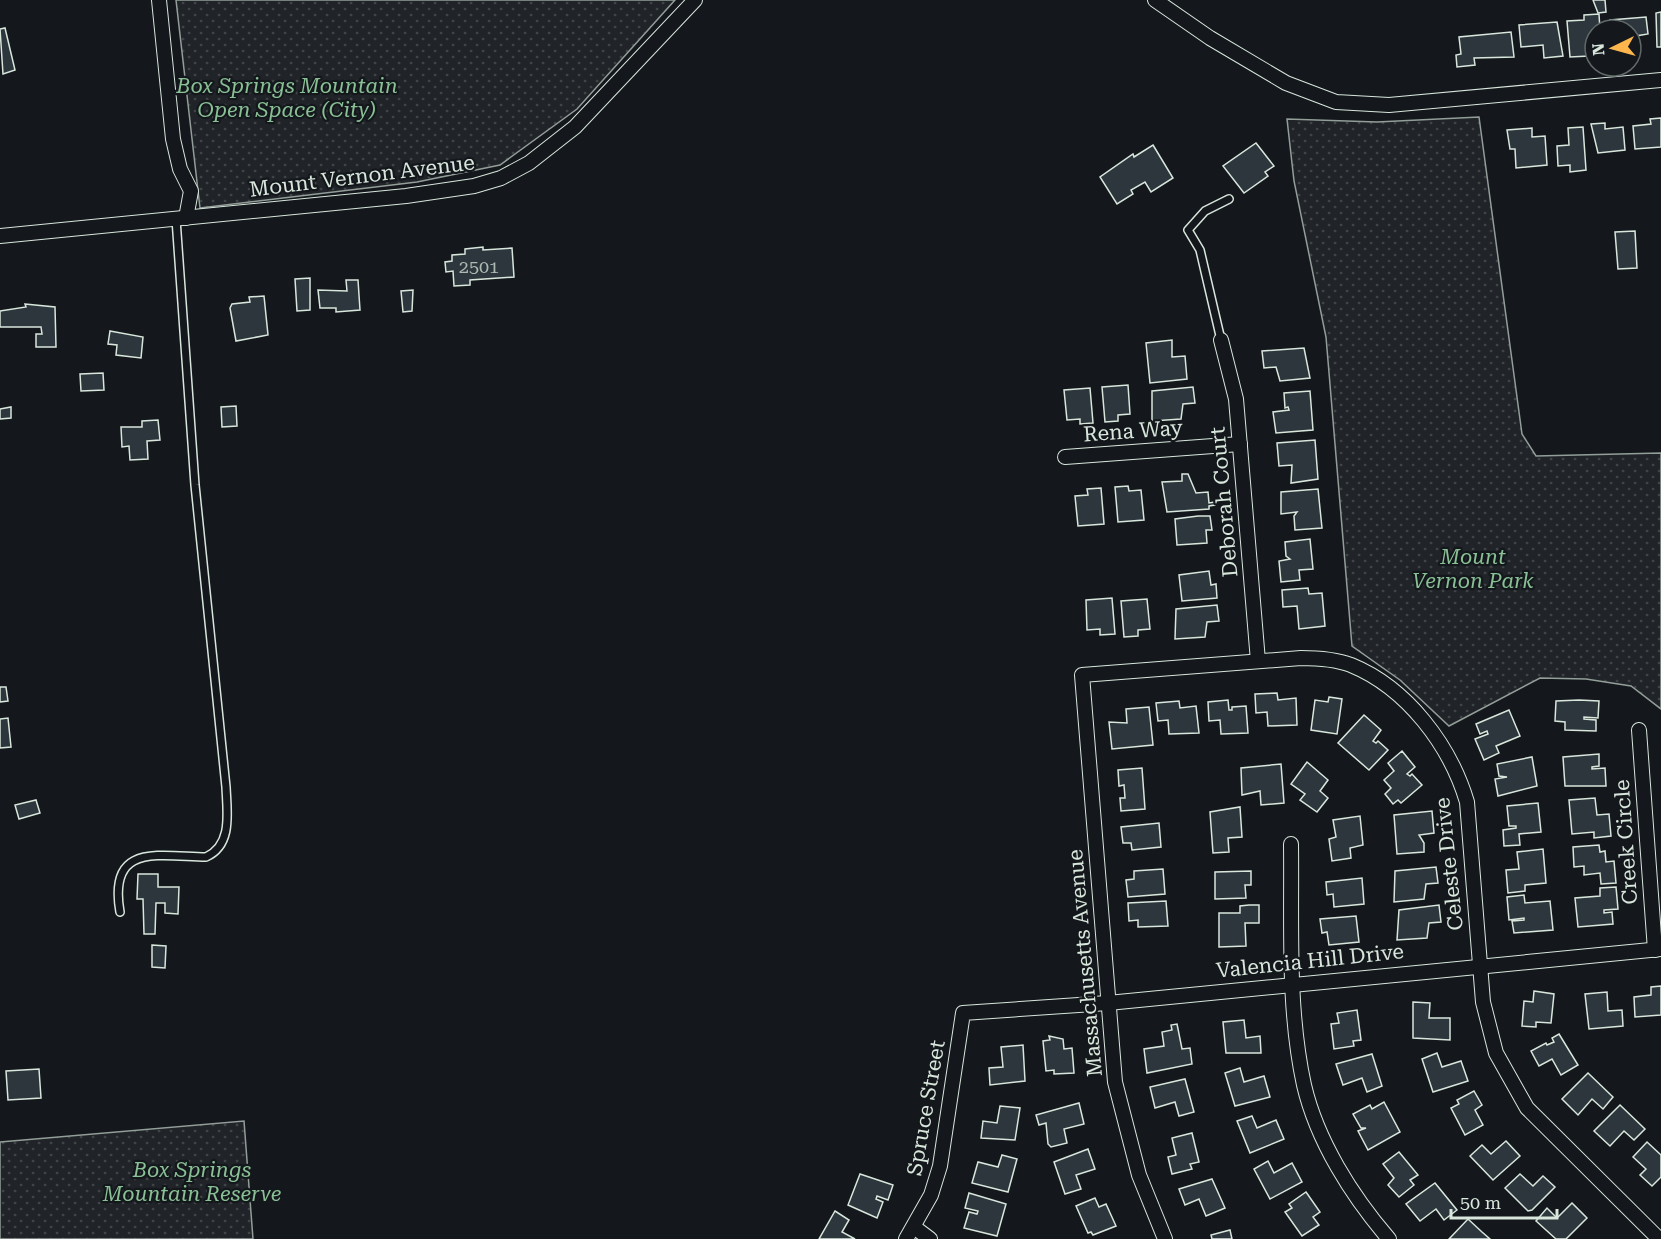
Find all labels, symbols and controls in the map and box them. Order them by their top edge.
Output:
north arrow [1583,18,1643,78]
text: N [1589,42,1609,56]
park label: Box Springs Mountain Open Space (City) [175,74,398,122]
street label: Mount Vernon Avenue [248,150,476,202]
house number: 2501 [459,256,499,277]
street label: Rena Way [1082,416,1184,446]
street label: Deborah Court [1205,426,1243,578]
park label: Mount Vernon Park [1412,545,1534,593]
street label: Creek Circle [1610,779,1642,905]
street label: Celeste Drive [1430,796,1468,932]
street label: Massachusetts Avenue [1063,848,1107,1078]
street label: Valencia Hill Drive [1215,939,1405,983]
street label: Spruce Street [902,1038,950,1178]
park label: Box Springs Mountain Reserve [102,1158,281,1206]
scale bar [1451,1182,1558,1220]
text: 50 m [1460,1192,1501,1213]

